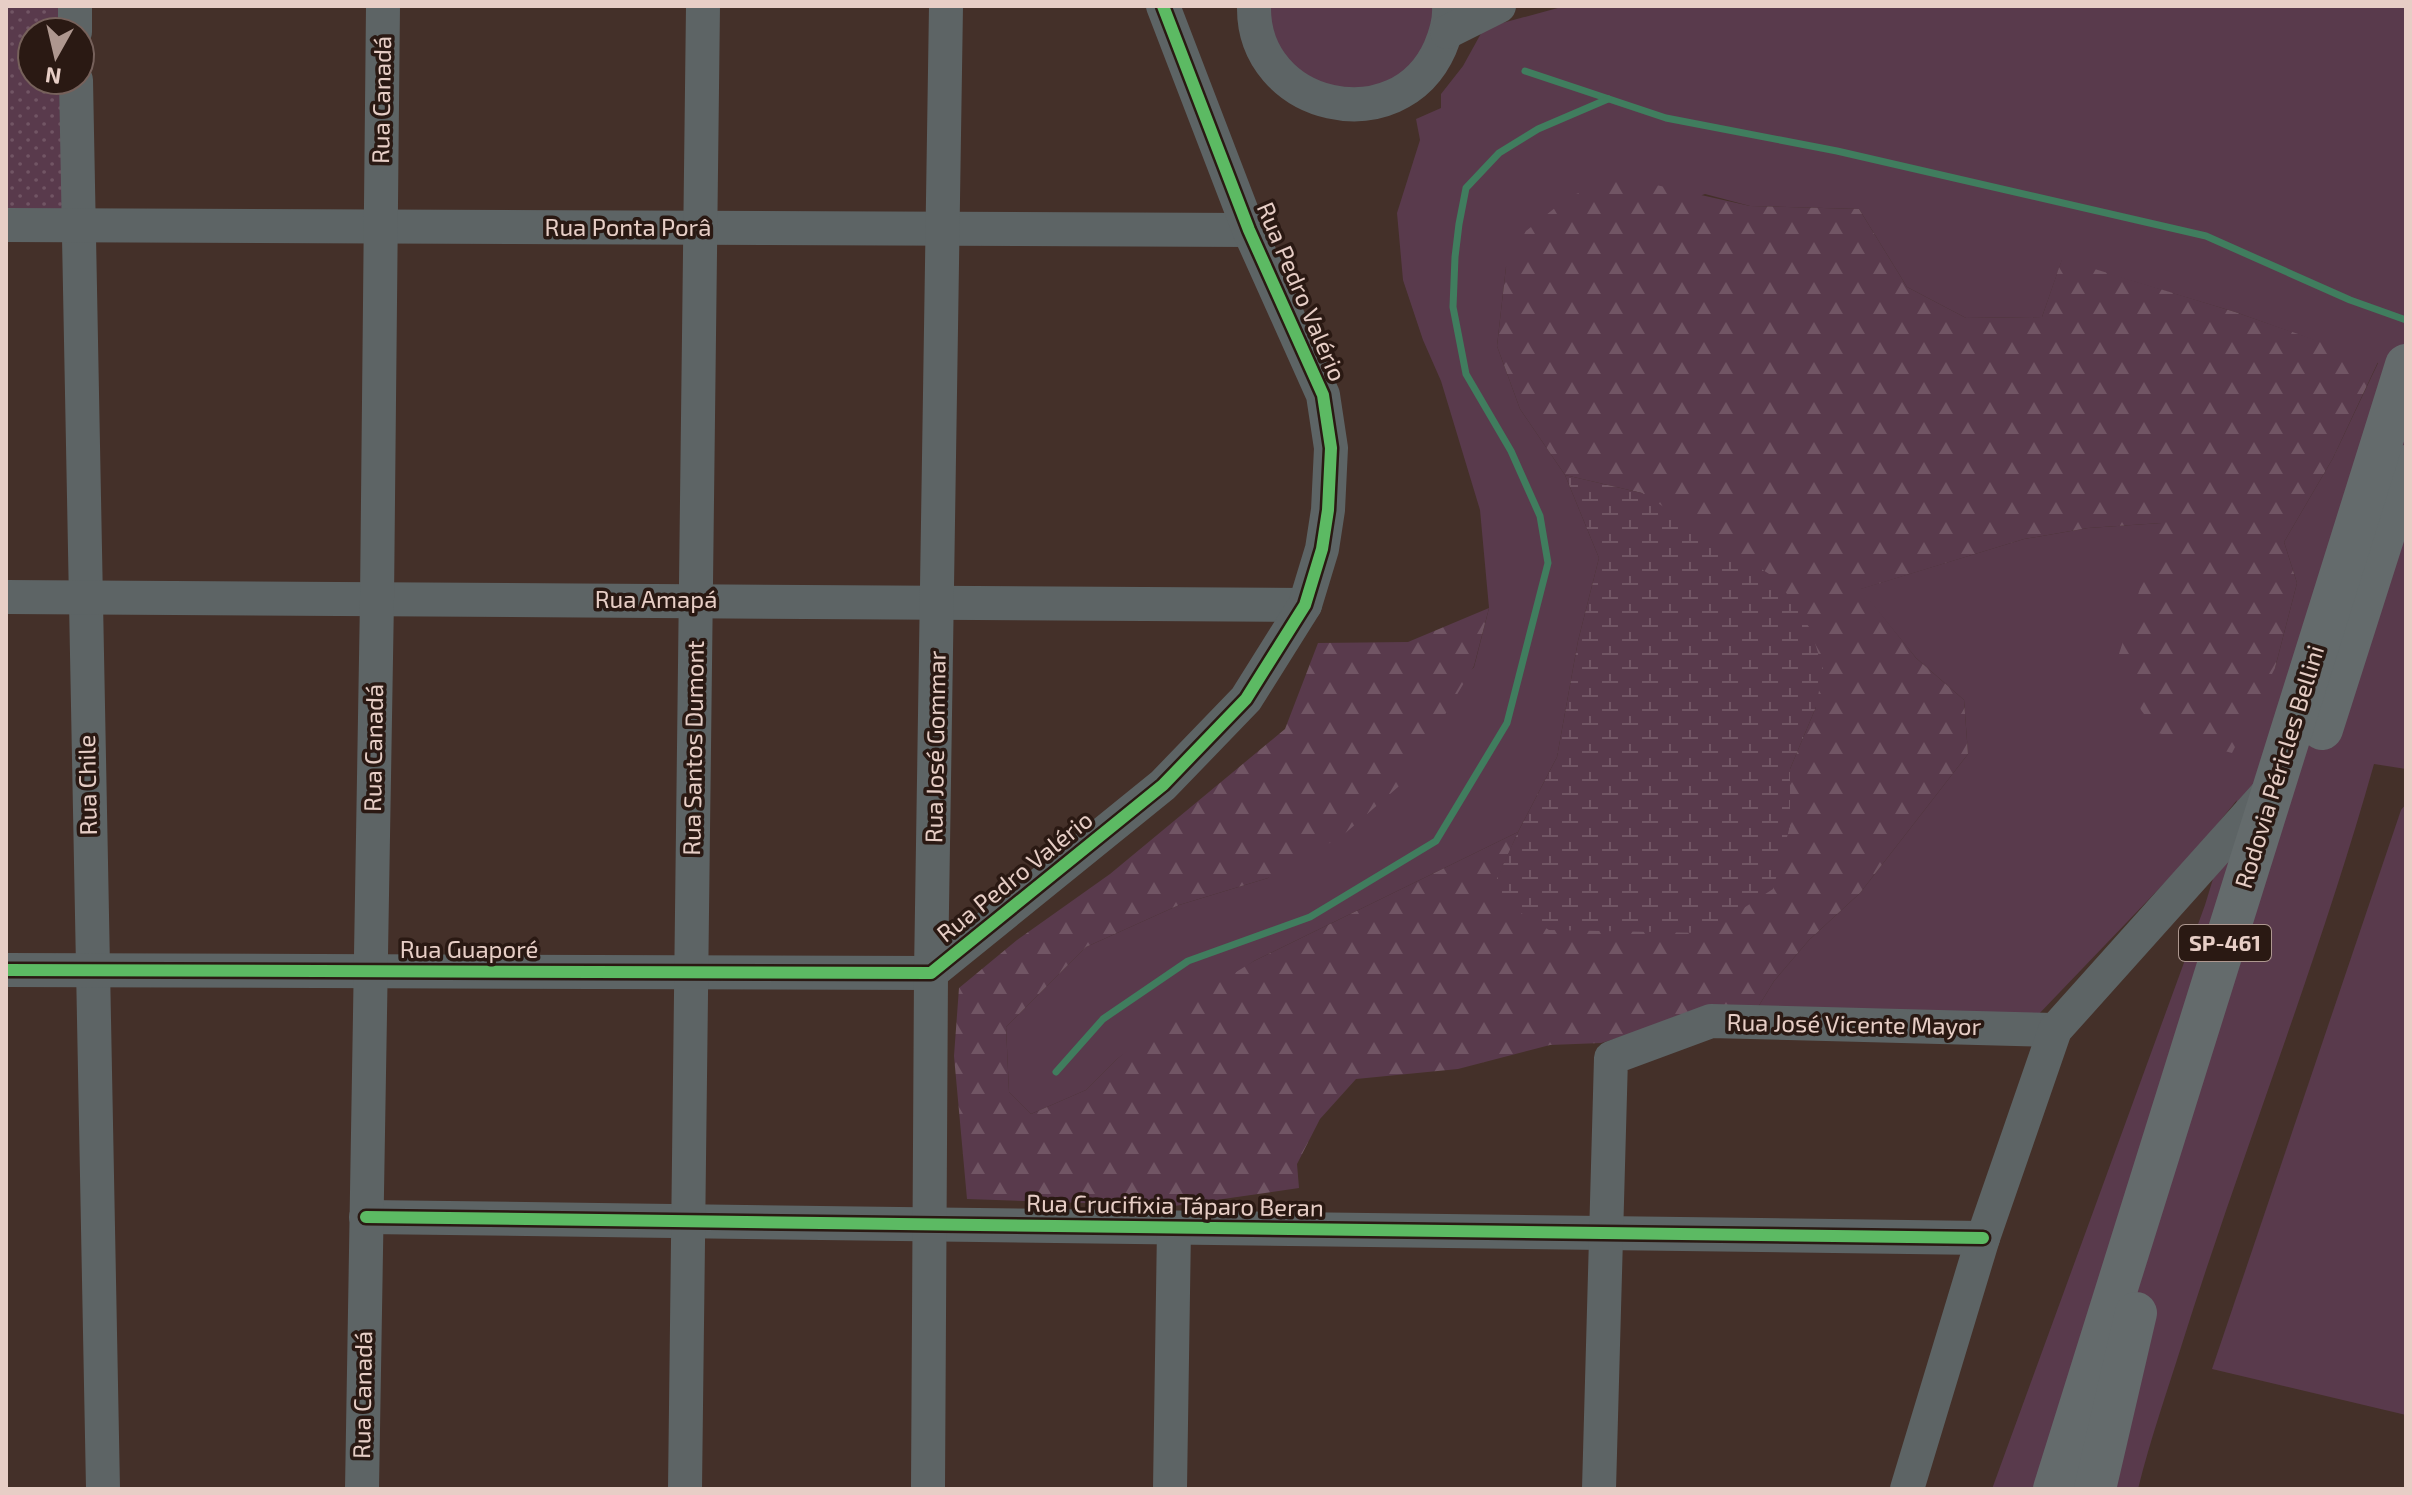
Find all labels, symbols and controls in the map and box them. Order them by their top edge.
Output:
north arrow [16,16,96,96]
street label: Rua Canadá [365,36,396,164]
text: N [43,63,63,91]
street label: Rua Pedro Valério [1252,197,1353,385]
street label: Rua Ponta Porâ [545,212,711,241]
street label: Rua Amapá [595,584,717,613]
street label: Rua Santos Dumont [676,640,709,856]
street label: Rodovia Péricles Bellini [2228,642,2329,892]
street label: Rua José Gommar [918,650,951,843]
street label: Rua Canadá [357,684,388,812]
street label: Rua Chile [71,734,102,836]
street label: Rua Pedro Valério [930,804,1098,947]
road number: SP-461 [2179,925,2271,961]
street label: Rua Guaporé [400,934,538,963]
street label: Rua José Vicente Mayor [1727,1007,1982,1040]
street label: Rua Crucifixia Táparo Beran [1026,1187,1324,1222]
street label: Rua Canadá [346,1331,377,1459]

